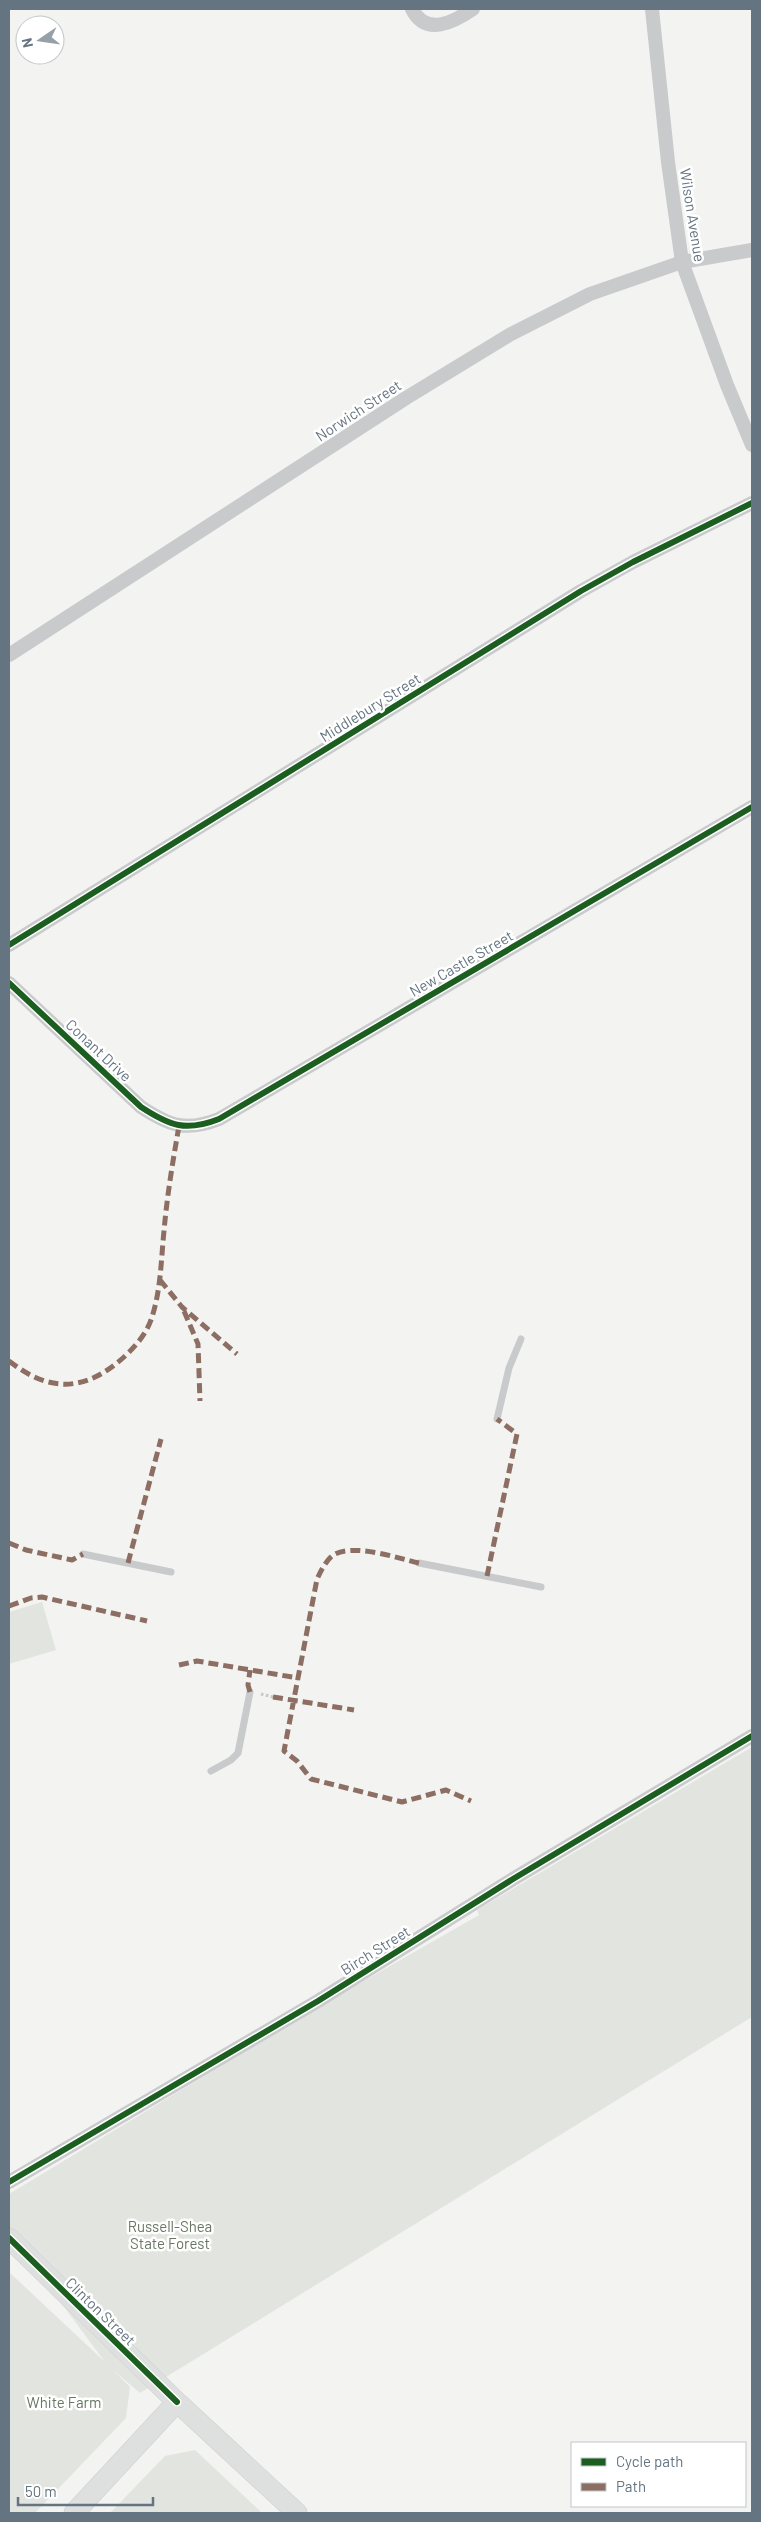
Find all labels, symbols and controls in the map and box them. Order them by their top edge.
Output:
north arrow [15,15,65,65]
text: N [18,37,36,49]
street label: Wilson Avenue [677,167,709,263]
street label: Norwich Street [312,376,404,444]
street label: Middlebury Street [316,669,424,745]
street label: New Castle Street [406,926,516,1000]
street label: Conant Drive [63,1015,135,1085]
street label: Birch Street [337,1922,413,1978]
park label: Russell-Shea State Forest [128,2217,212,2252]
street label: Clinton Street [62,2273,140,2349]
park label: White Farm [27,2393,101,2411]
legend [571,2442,746,2507]
text: Cycle path [616,2452,683,2470]
scale bar [18,2474,152,2506]
text: Path [616,2477,646,2495]
text: 50 m [25,2482,57,2500]

